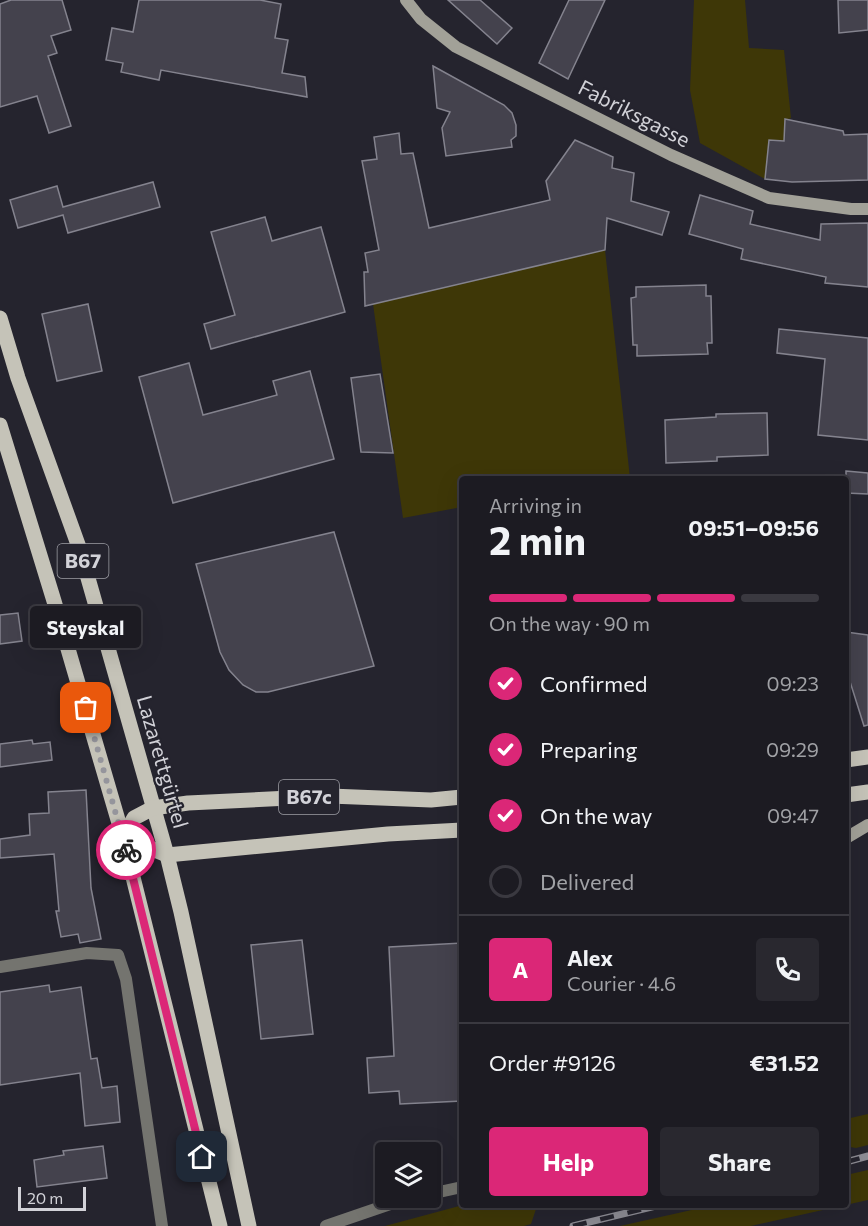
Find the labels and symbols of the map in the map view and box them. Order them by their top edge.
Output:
street label: Fabriksgasse [575,74,695,152]
road number: B67 [58,544,109,578]
callout: Steyskal [31,606,142,648]
pin [60,682,111,733]
street label: Lazarettgürtel [133,692,194,831]
road number: B67c [279,780,339,814]
courier [96,820,156,880]
pin [176,1131,227,1182]
scale bar [18,1184,86,1212]

